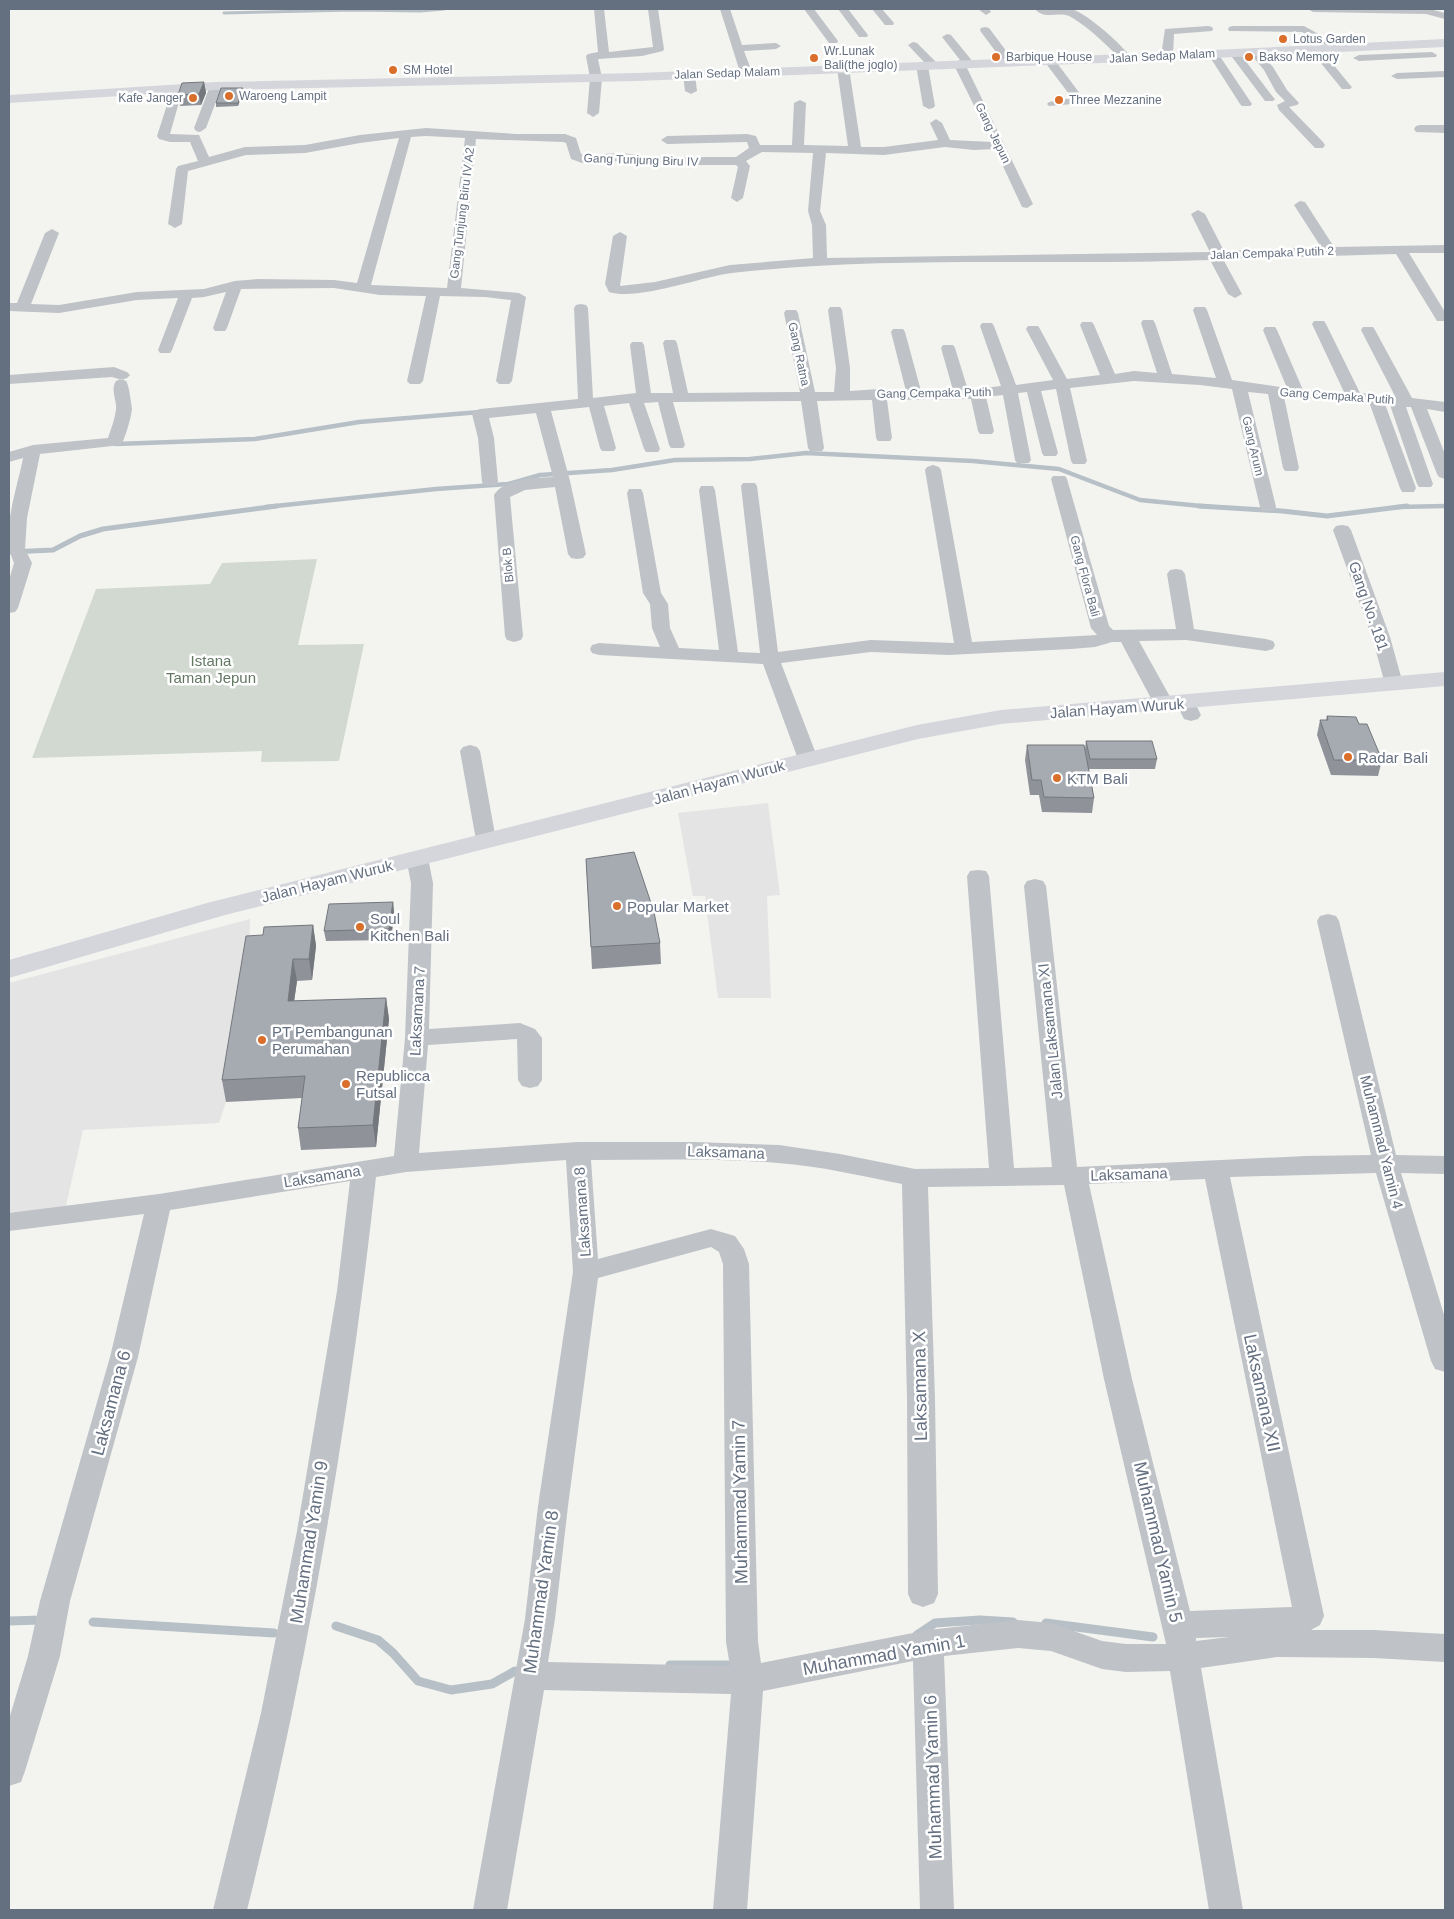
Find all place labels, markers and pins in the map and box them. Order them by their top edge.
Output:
place label: Lotus Garden [1293,32,1366,46]
marker: Lotus Garden [1277,33,1289,45]
place label: Wr.Lunak Bali(the joglo) [824,44,897,72]
place label: Barbique House [1006,50,1092,64]
place label: Bakso Memory [1259,50,1339,64]
marker: Barbique House [990,51,1002,63]
marker: Bakso Memory [1243,51,1255,63]
marker: Wr.Lunak Bali(the joglo) [808,52,820,64]
place label: SM Hotel [403,63,452,77]
marker: SM Hotel [387,64,399,76]
place label: Waroeng Lampit [239,89,327,103]
marker: Waroeng Lampit [223,90,235,102]
place label: Kafe Janger [118,91,183,105]
marker: Kafe Janger [187,92,199,104]
place label: Three Mezzanine [1069,93,1162,107]
marker: Three Mezzanine [1053,94,1065,106]
place label: Radar Bali [1358,749,1428,766]
marker: Radar Bali [1342,751,1354,763]
place label: KTM Bali [1067,770,1128,787]
marker: KTM Bali [1051,772,1063,784]
place label: Popular Market [627,898,730,915]
marker: Popular Market [611,900,623,912]
place label: Soul Kitchen Bali [370,910,449,944]
marker: Soul Kitchen Bali [354,921,366,933]
place label: PT Pembangunan Perumahan [272,1023,393,1057]
marker: PT Pembangunan Perumahan [256,1034,268,1046]
place label: Republicca Futsal [356,1067,431,1101]
marker: Republicca Futsal [340,1078,352,1090]

